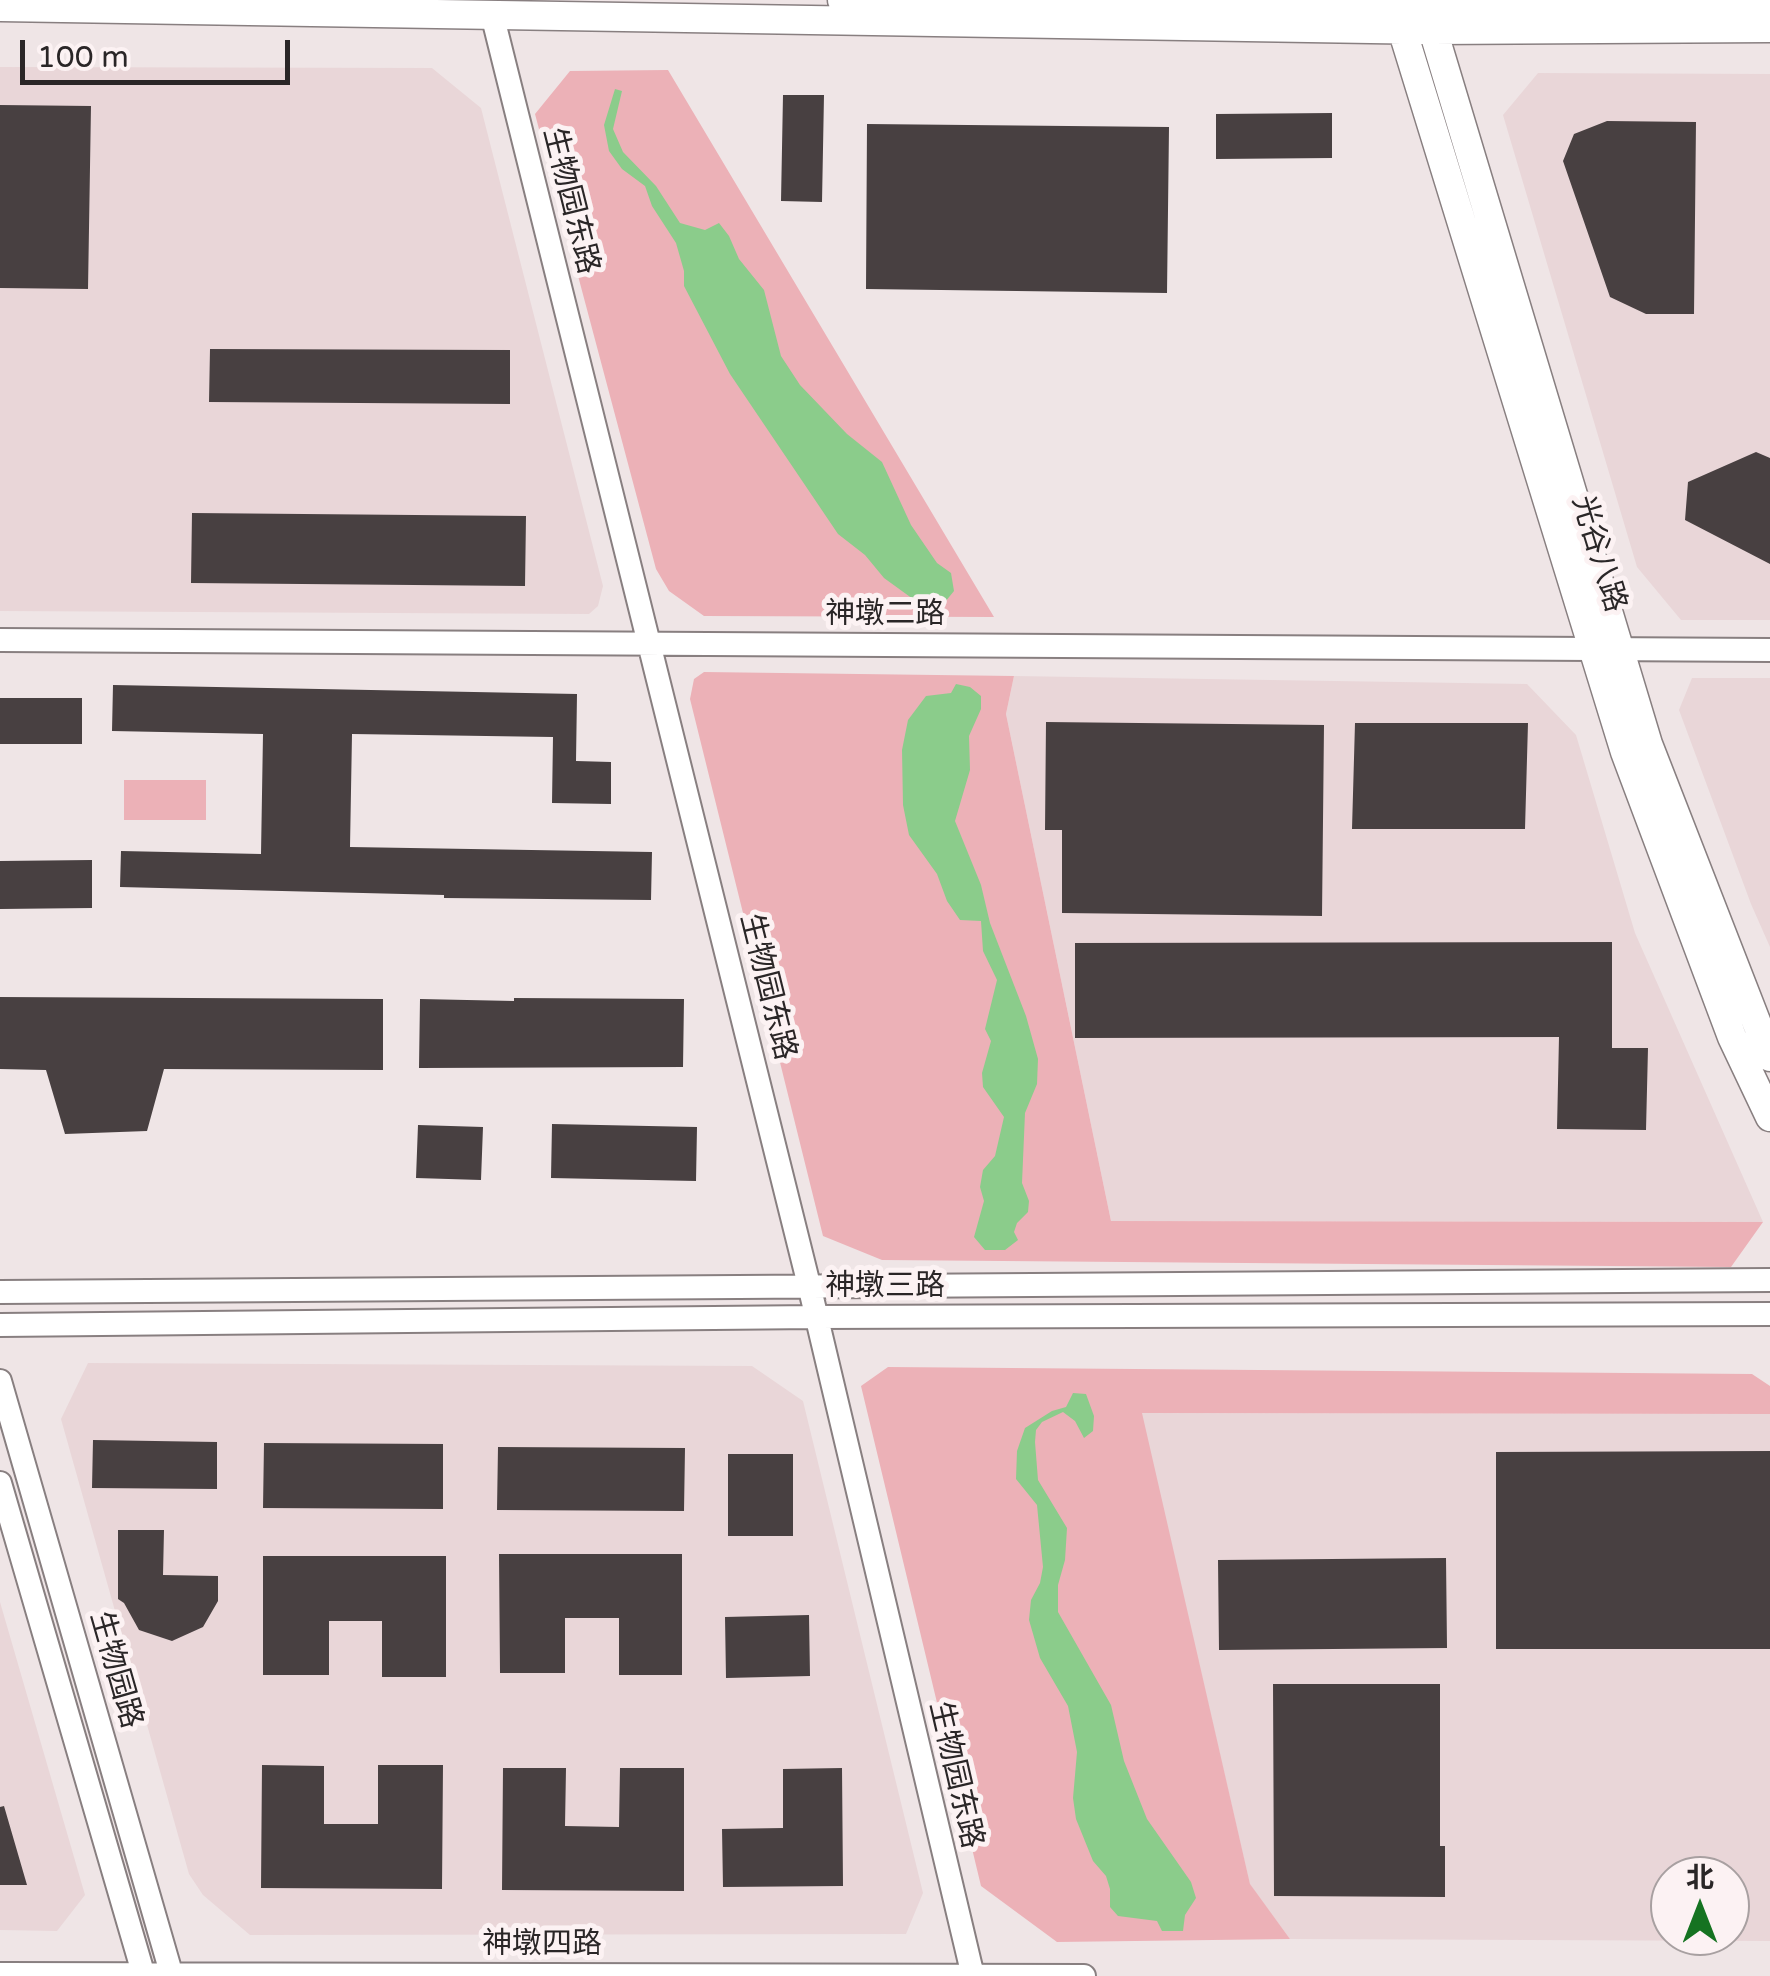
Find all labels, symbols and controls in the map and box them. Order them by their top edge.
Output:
scale bar [25,20,295,82]
text: 100 m [37,39,129,76]
street label: 生物园东路 [534,124,606,278]
street label: 光谷八路 [1563,491,1633,617]
street label: 神墩二路 [825,597,945,633]
street label: 生物园东路 [731,910,803,1064]
street label: 神墩三路 [825,1269,945,1305]
street label: 生物园路 [81,1607,149,1733]
street label: 生物园东路 [921,1698,989,1852]
north arrow [1650,1856,1750,1956]
text: 北 [1686,1861,1714,1895]
street label: 神墩四路 [482,1927,602,1963]

